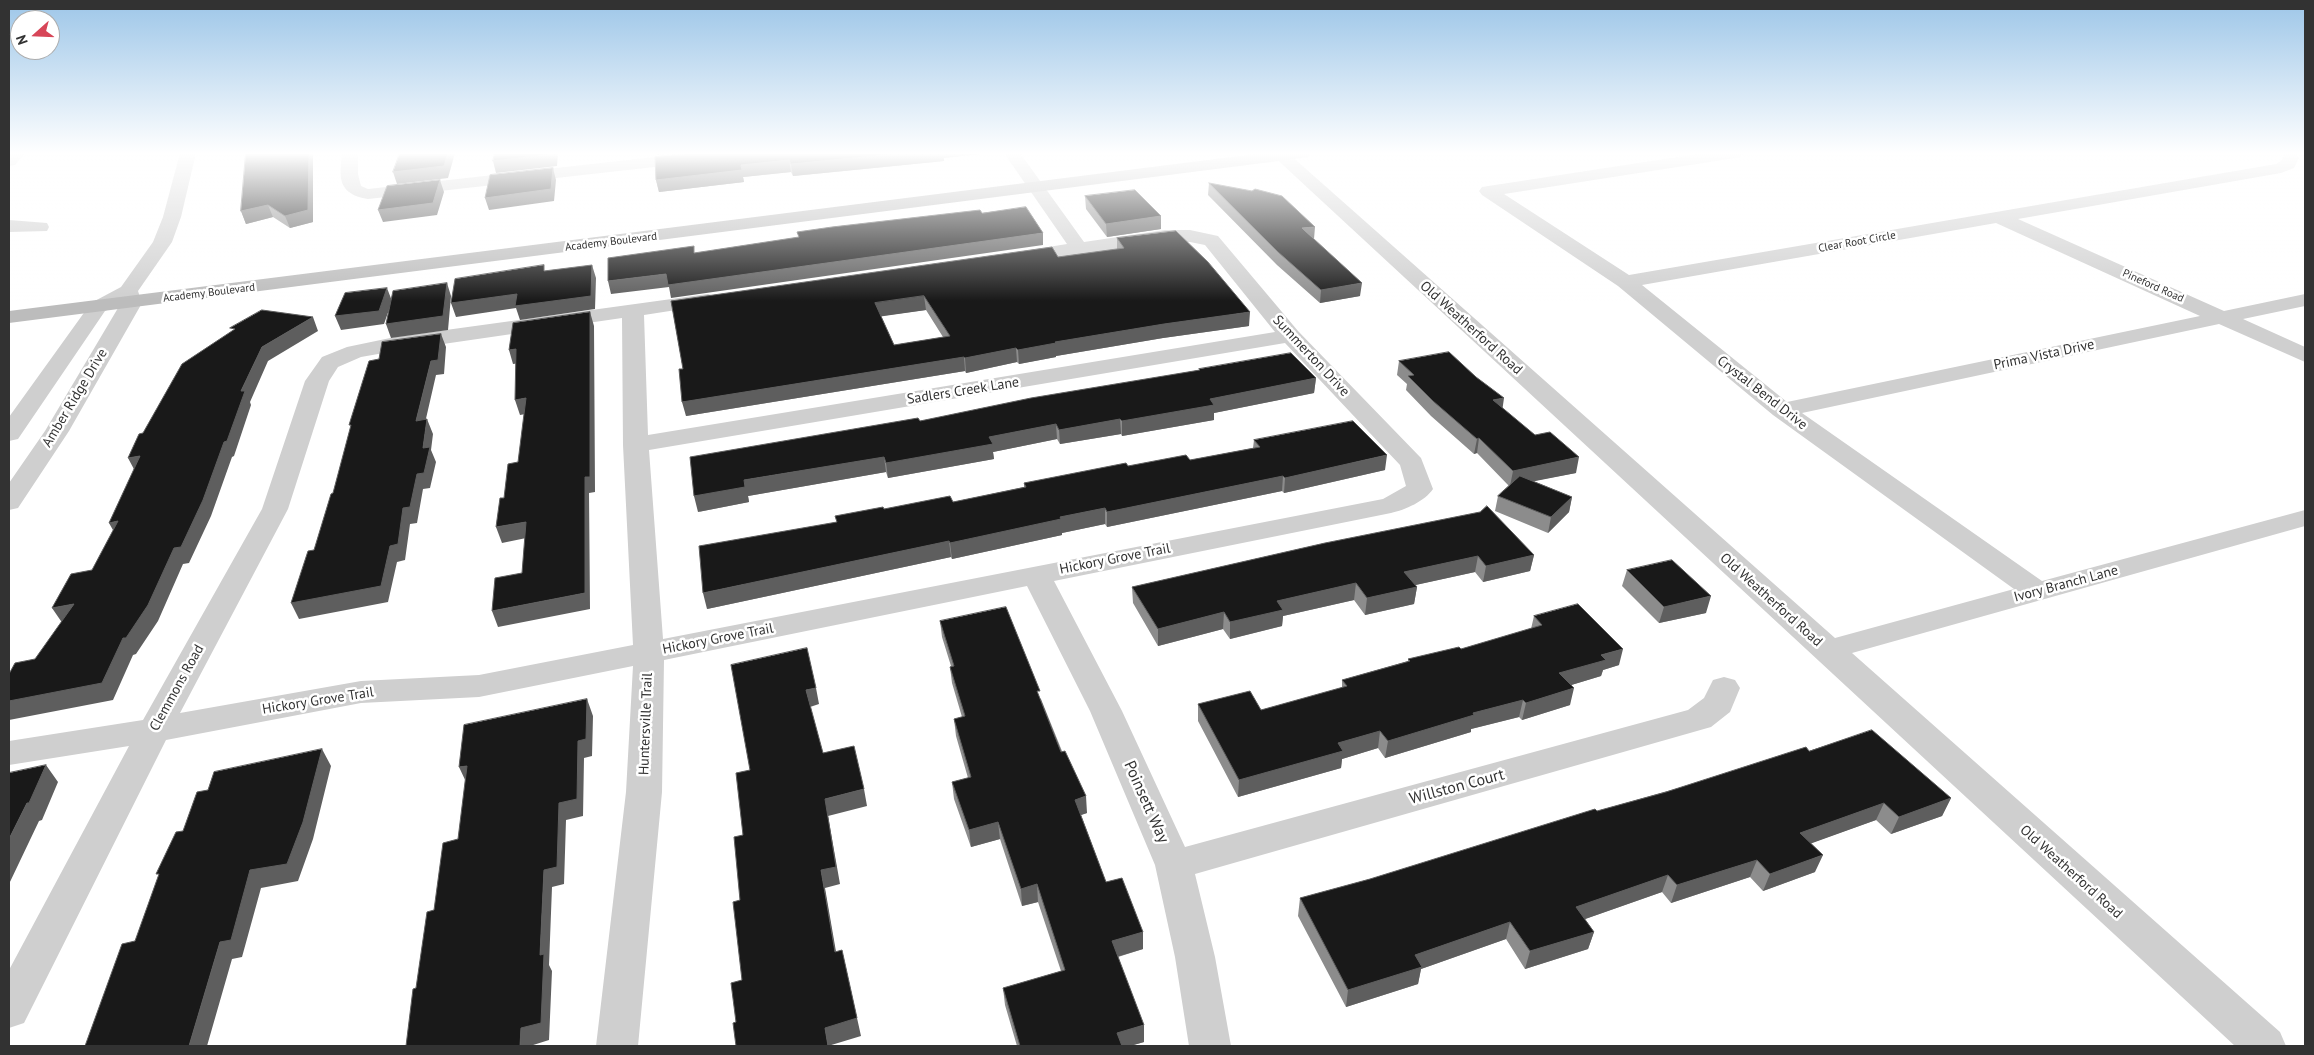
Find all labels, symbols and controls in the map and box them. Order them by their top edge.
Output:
north arrow [10,10,60,60]
text: N [12,32,32,47]
street label: Clear Root Circle [1817,229,1897,255]
street label: Academy Boulevard [564,230,658,254]
street label: Pineford Road [2120,267,2186,305]
street label: Old Weatherford Road [1416,278,1526,378]
street label: Academy Boulevard [162,281,256,305]
street label: Summerton Drive [1269,312,1353,400]
street label: Prima Vista Drive [1992,336,2096,374]
street label: Amber Ridge Drive [39,346,111,450]
street label: Crystal Bend Drive [1713,353,1811,433]
street label: Sadlers Creek Lane [906,374,1020,408]
street label: Hickory Grove Trail [1058,540,1172,578]
street label: Old Weatherford Road [1716,550,1826,650]
street label: Ivory Branch Lane [2012,562,2120,606]
street label: Hickory Grove Trail [661,620,775,658]
street label: Clemmons Road [146,642,208,734]
street label: Huntersville Trail [636,673,656,775]
street label: Hickory Grove Trail [261,684,375,718]
street label: Poinsett Way [1119,758,1173,846]
street label: Willston Court [1407,765,1507,809]
street label: Old Weatherford Road [2016,822,2126,922]

